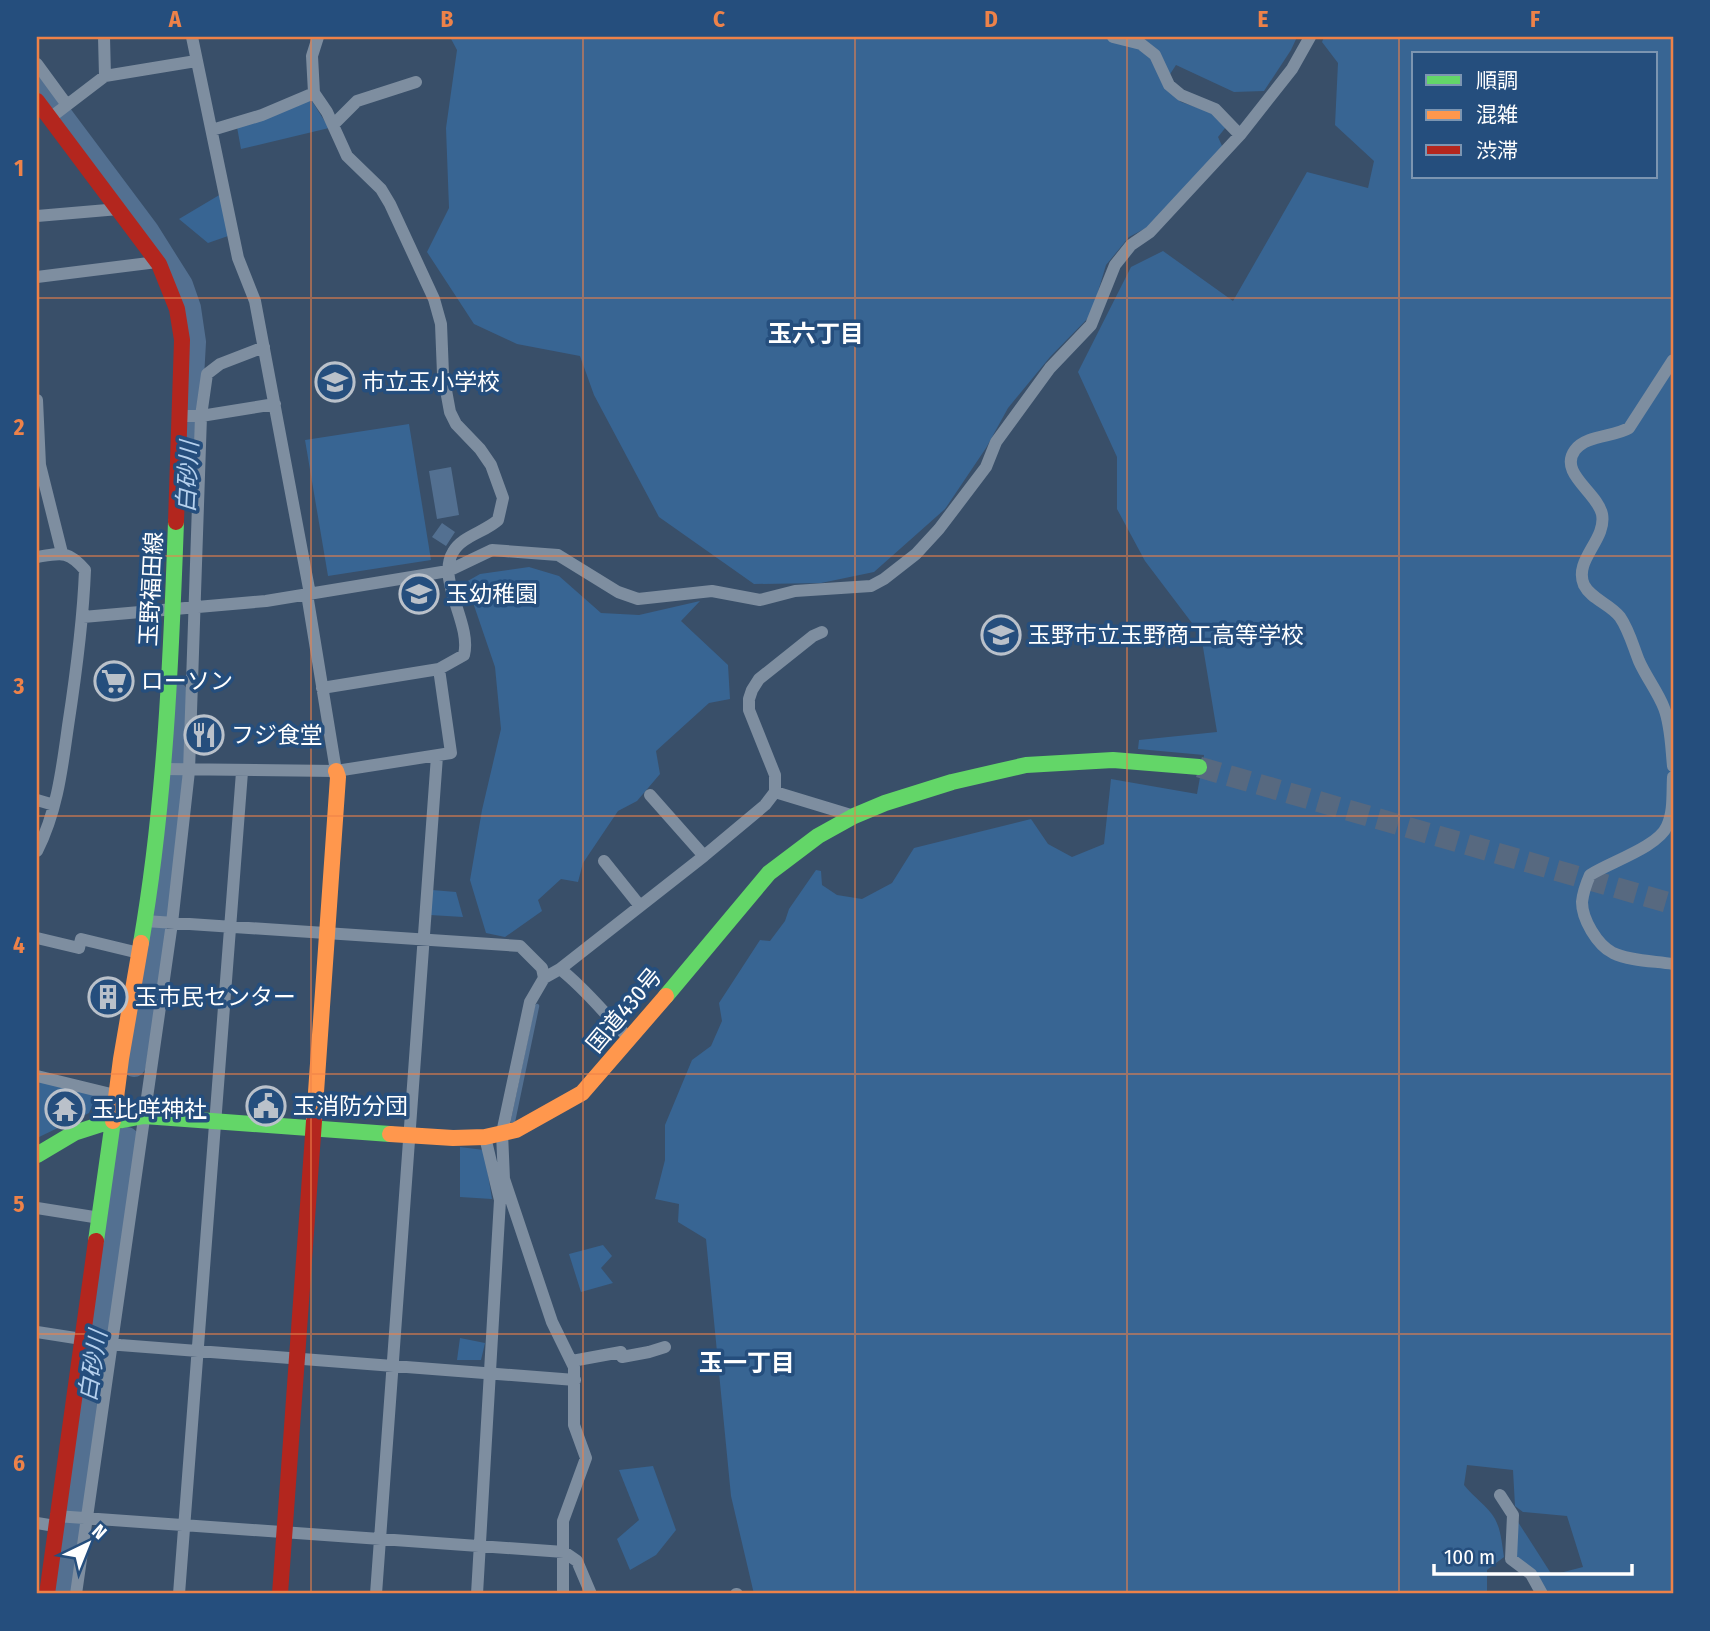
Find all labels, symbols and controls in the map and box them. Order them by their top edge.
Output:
text: A [168,5,182,33]
text: B [441,5,454,33]
text: C [713,5,725,33]
text: D [984,5,998,33]
text: E [1258,5,1269,33]
text: F [1530,5,1540,33]
legend [1412,52,1658,178]
text: 順調 [1476,68,1518,94]
text: 混雑 [1476,102,1518,128]
text: 渋滞 [1476,138,1518,164]
text: 1 [14,154,24,182]
district label: 玉六丁目 [768,320,864,348]
school or university icon: 市立玉小学校 [314,361,356,403]
place label: 市立玉小学校 [362,368,500,396]
text: 2 [13,413,25,441]
water label: 白砂川 [172,437,204,514]
street label: 玉野福田線 [134,531,168,647]
school or university icon: 玉幼稚園 [398,573,440,615]
place label: 玉幼稚園 [446,580,538,608]
school or university icon: 玉野市立玉野商工高等学校 [980,614,1022,656]
place label: 玉野市立玉野商工高等学校 [1028,621,1304,649]
supermarket icon: ローソン [93,660,135,702]
place label: ローソン [141,667,233,695]
text: 3 [13,672,25,700]
restaurant icon: フジ食堂 [183,714,225,756]
place label: フジ食堂 [231,721,323,749]
text: 4 [13,931,25,959]
street label: 国道430号 [580,962,668,1058]
building icon: 玉市民センター [87,976,129,1018]
place label: 玉市民センター [135,983,296,1011]
public building icon: 玉消防分団 [245,1085,287,1127]
temple icon: 玉比咩神社 [44,1088,86,1130]
place label: 玉消防分団 [293,1092,408,1120]
place label: 玉比咩神社 [92,1095,207,1123]
text: 5 [13,1190,25,1218]
water label: 白砂川 [74,1325,113,1404]
district label: 玉一丁目 [699,1349,795,1377]
text: 6 [13,1449,25,1477]
north arrow [52,1508,122,1578]
text: N [87,1520,111,1544]
scale bar [1434,1533,1631,1577]
text: 100 m [1444,1544,1495,1570]

